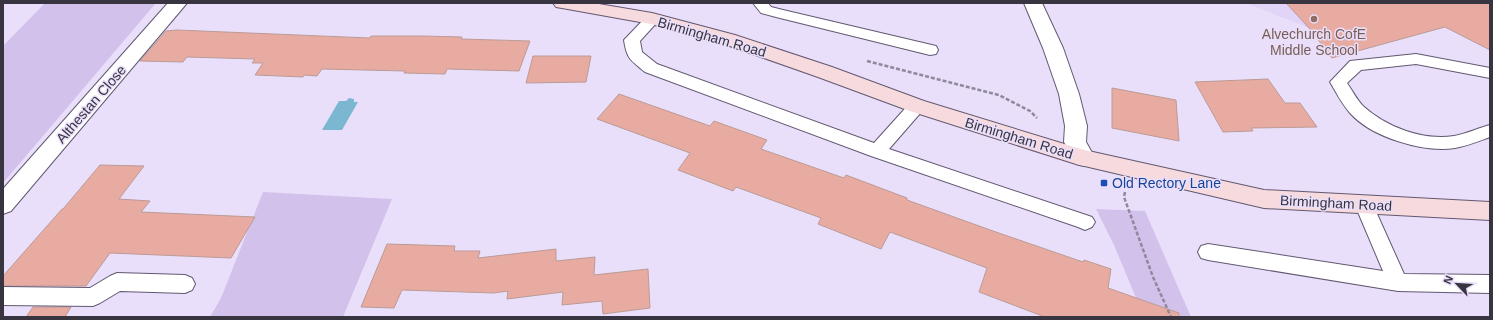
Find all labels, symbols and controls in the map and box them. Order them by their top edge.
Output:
street label: Birmingham Road [656,14,768,60]
marker: Alvechurch CofE Middle School [1309,14,1319,24]
place label: Alvechurch CofE Middle School [1262,26,1366,58]
street label: Althestan Close [53,62,129,146]
street label: Birmingham Road [963,114,1075,162]
place label: Old Rectory Lane [1112,175,1221,191]
marker: Old Rectory Lane [1099,178,1109,188]
street label: Birmingham Road [1280,192,1392,214]
north arrow [1437,264,1477,304]
text: N [1441,274,1455,286]

